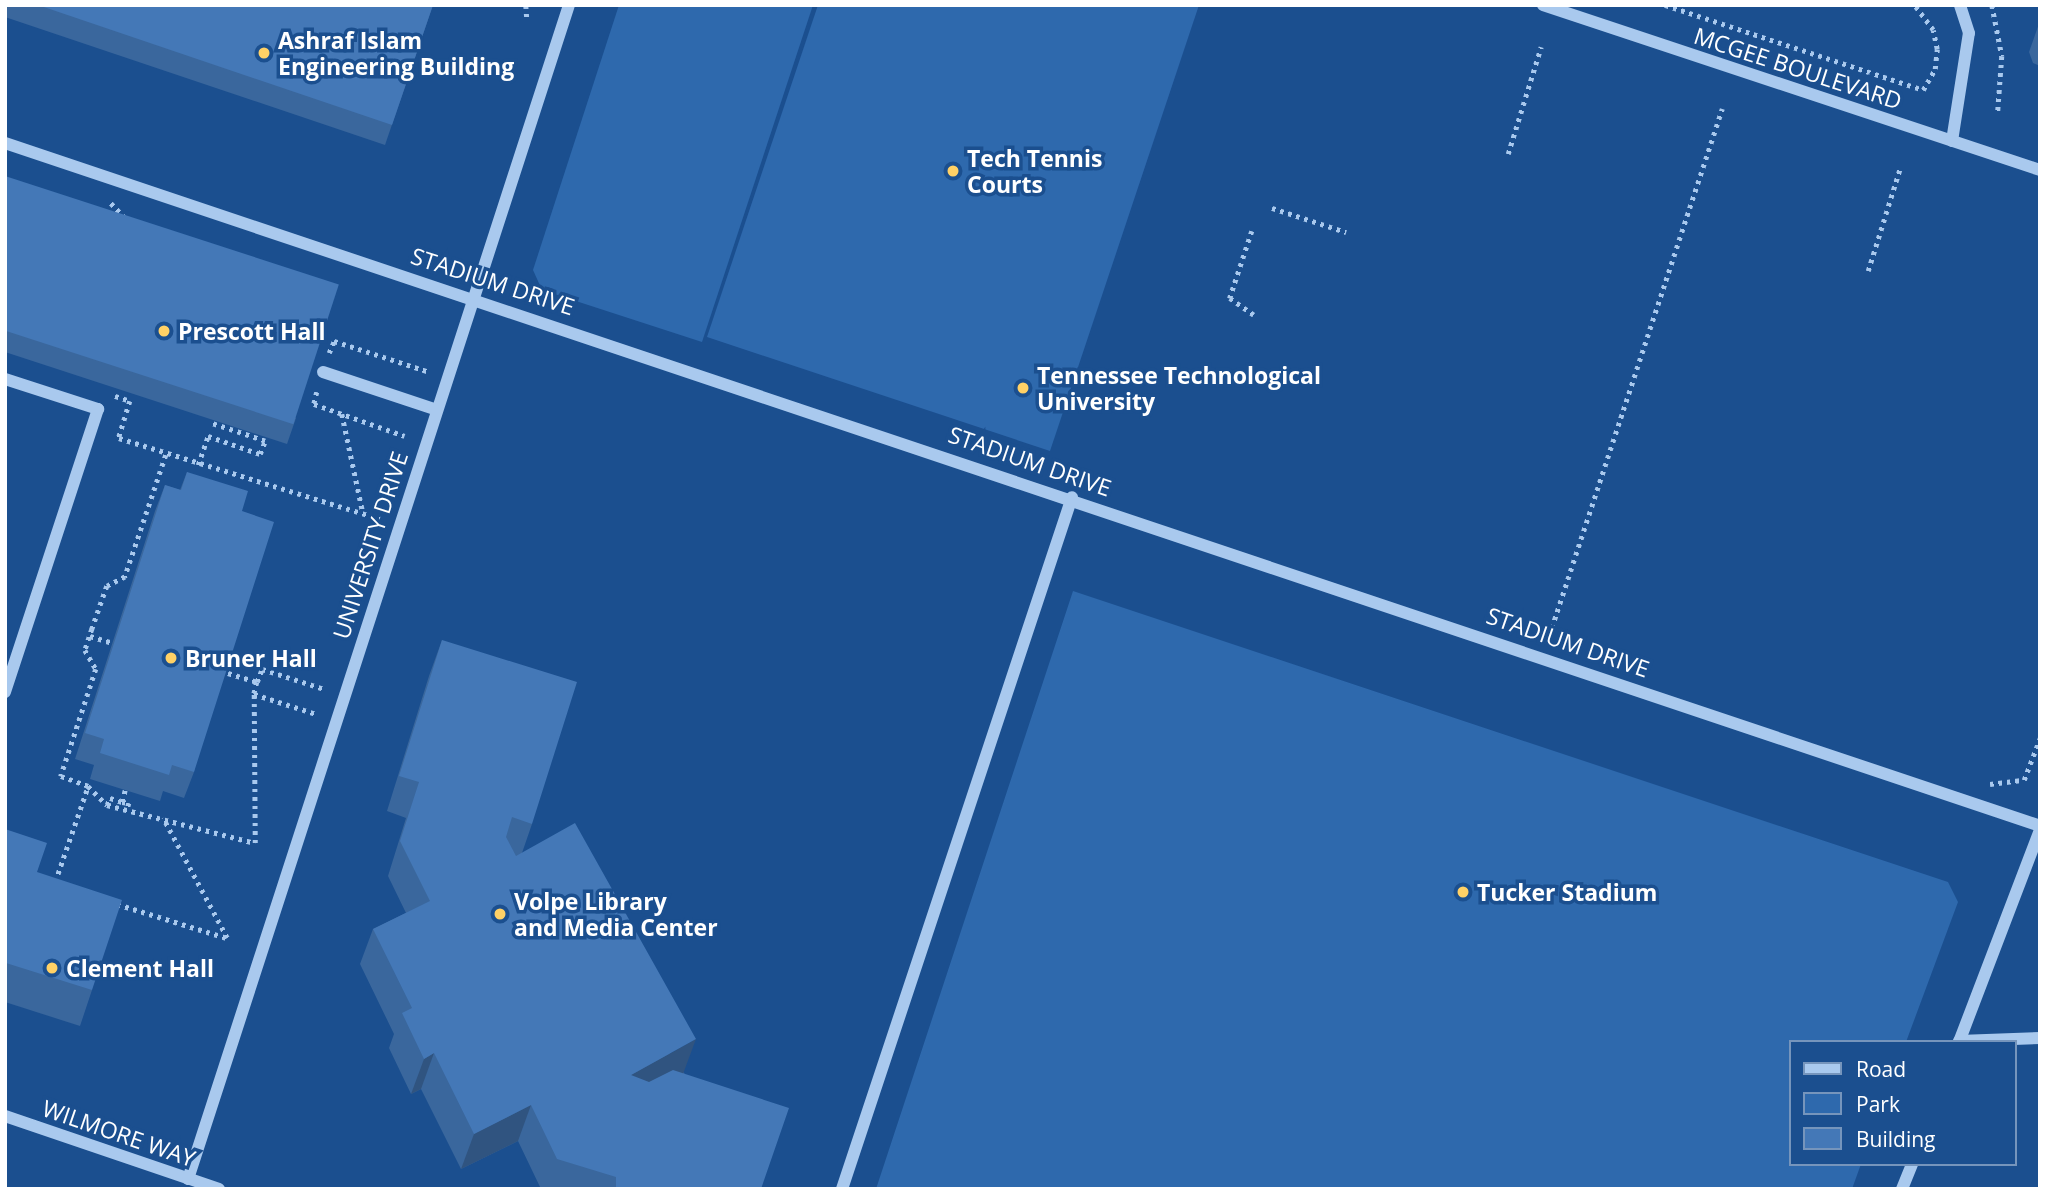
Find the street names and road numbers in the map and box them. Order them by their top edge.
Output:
street label: MCGEE BOULEVARD [1691,21,1905,115]
street label: STADIUM DRIVE [408,242,578,320]
street label: STADIUM DRIVE [945,420,1115,502]
street label: UNIVERSITY DRIVE [327,448,413,642]
street label: STADIUM DRIVE [1483,601,1653,683]
street label: WILMORE WAY [39,1094,199,1172]

